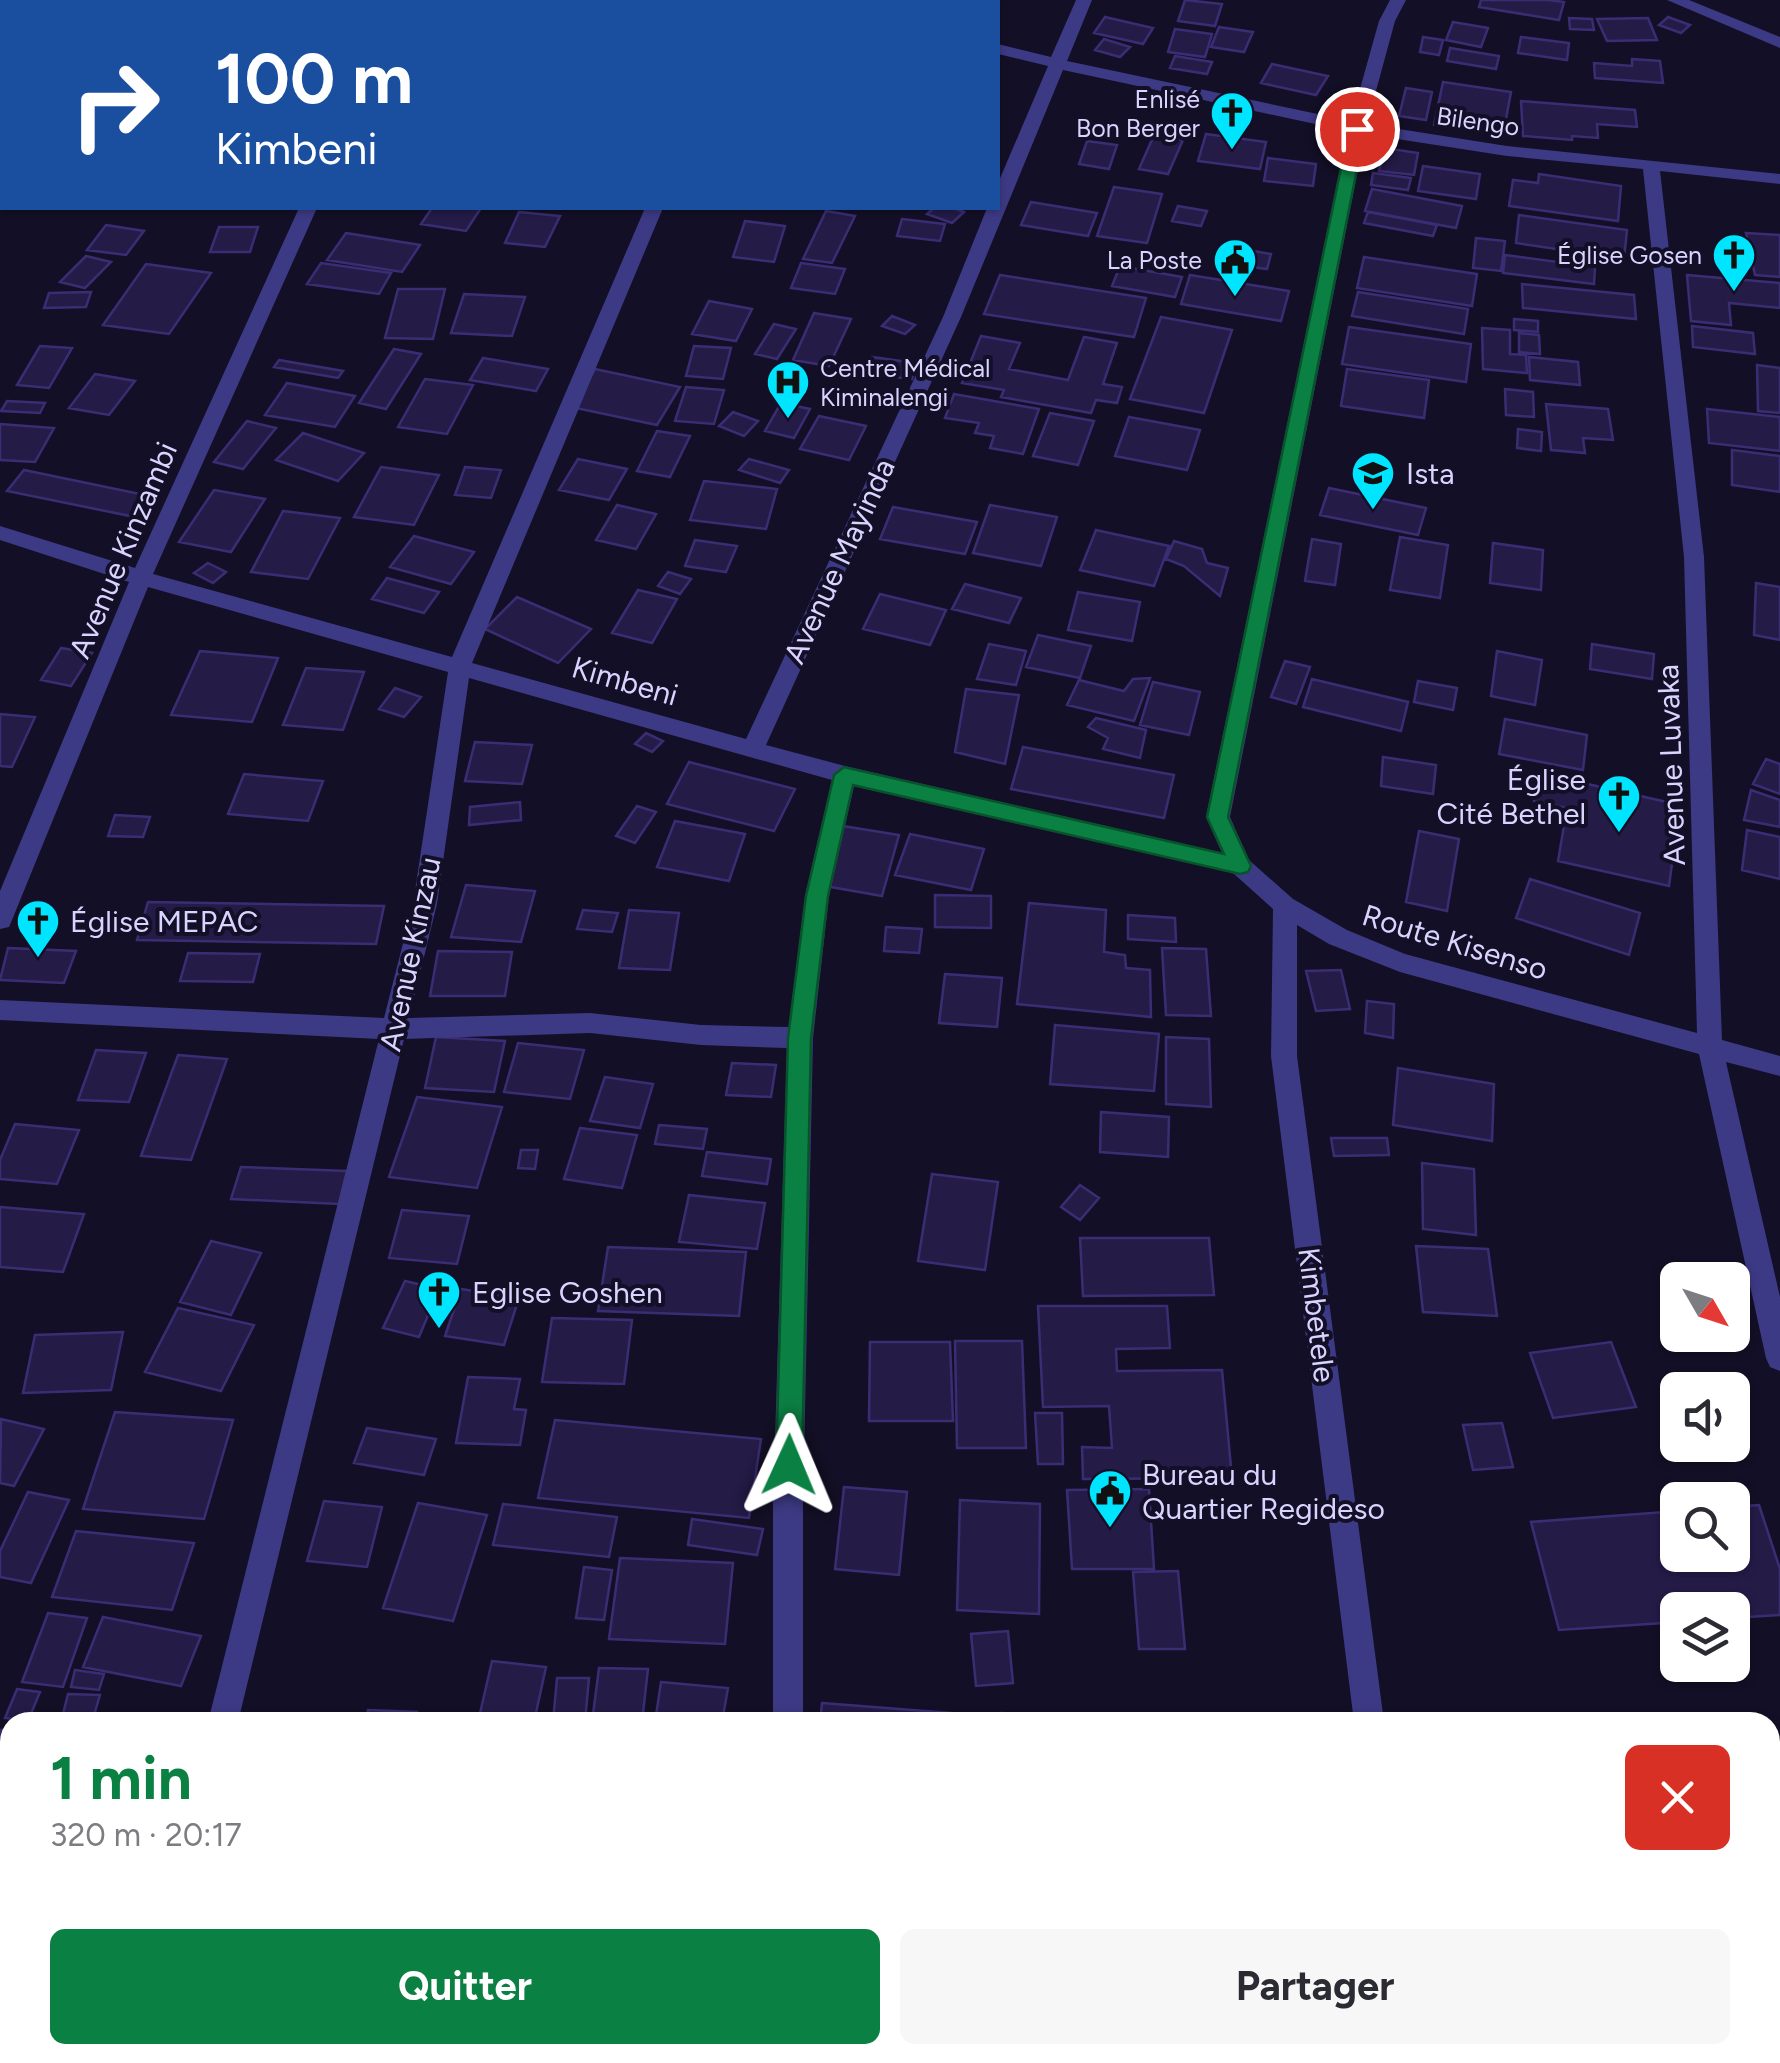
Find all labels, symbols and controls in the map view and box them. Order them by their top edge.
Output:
text: 100 m [215,36,413,121]
icon: right [50,40,180,170]
place label: Enlisé Bon Berger [1076,84,1201,143]
pin [1315,87,1400,172]
church icon: Enlisé Bon Berger [1209,90,1255,151]
street label: Bilengo [1435,100,1521,142]
icon: arrive [1330,102,1385,157]
text: Kimbeni [215,121,378,175]
church icon: Église Gosen [1711,232,1757,293]
public building icon: La Poste [1212,237,1258,298]
place label: Église Gosen [1557,240,1702,270]
place label: La Poste [1107,245,1202,275]
place label: Centre Médical Kiminalengi [820,353,990,412]
hospital icon: Centre Médical Kiminalengi [765,359,811,420]
street label: Avenue Kinzambi [61,436,185,664]
school or university icon: Ista [1350,450,1396,511]
street label: Avenue Mayinda [775,453,903,669]
place label: Ista [1406,455,1455,492]
street label: Kimbeni [568,648,682,714]
street label: Avenue Luvaka [1649,664,1693,866]
place label: Église Cité Bethel [1437,761,1586,832]
church icon: Église Cité Bethel [1596,773,1642,834]
street label: Avenue Kinzau [371,853,449,1055]
street label: Route Kisenso [1358,896,1552,988]
church icon: Église MEPAC [15,898,61,959]
place label: Église MEPAC [70,903,259,940]
street label: Kimbetele [1290,1246,1344,1384]
north arrow [1660,1262,1750,1352]
map controls [1660,1262,1750,1682]
church icon: Eglise Goshen [416,1269,462,1330]
place label: Eglise Goshen [472,1274,663,1311]
button: sound [1660,1372,1750,1462]
position arrow [737,1413,841,1517]
place label: Bureau du Quartier Regideso [1142,1456,1385,1527]
public building icon: Bureau du Quartier Regideso [1087,1468,1133,1529]
button: search [1660,1482,1750,1572]
button: layers [1660,1592,1750,1682]
text: 1 min [50,1742,192,1814]
button: close [1625,1745,1730,1850]
text: 320 m · 20:17 [50,1816,242,1854]
button: Quitter [50,1929,880,2044]
button: Partager [900,1929,1730,2044]

